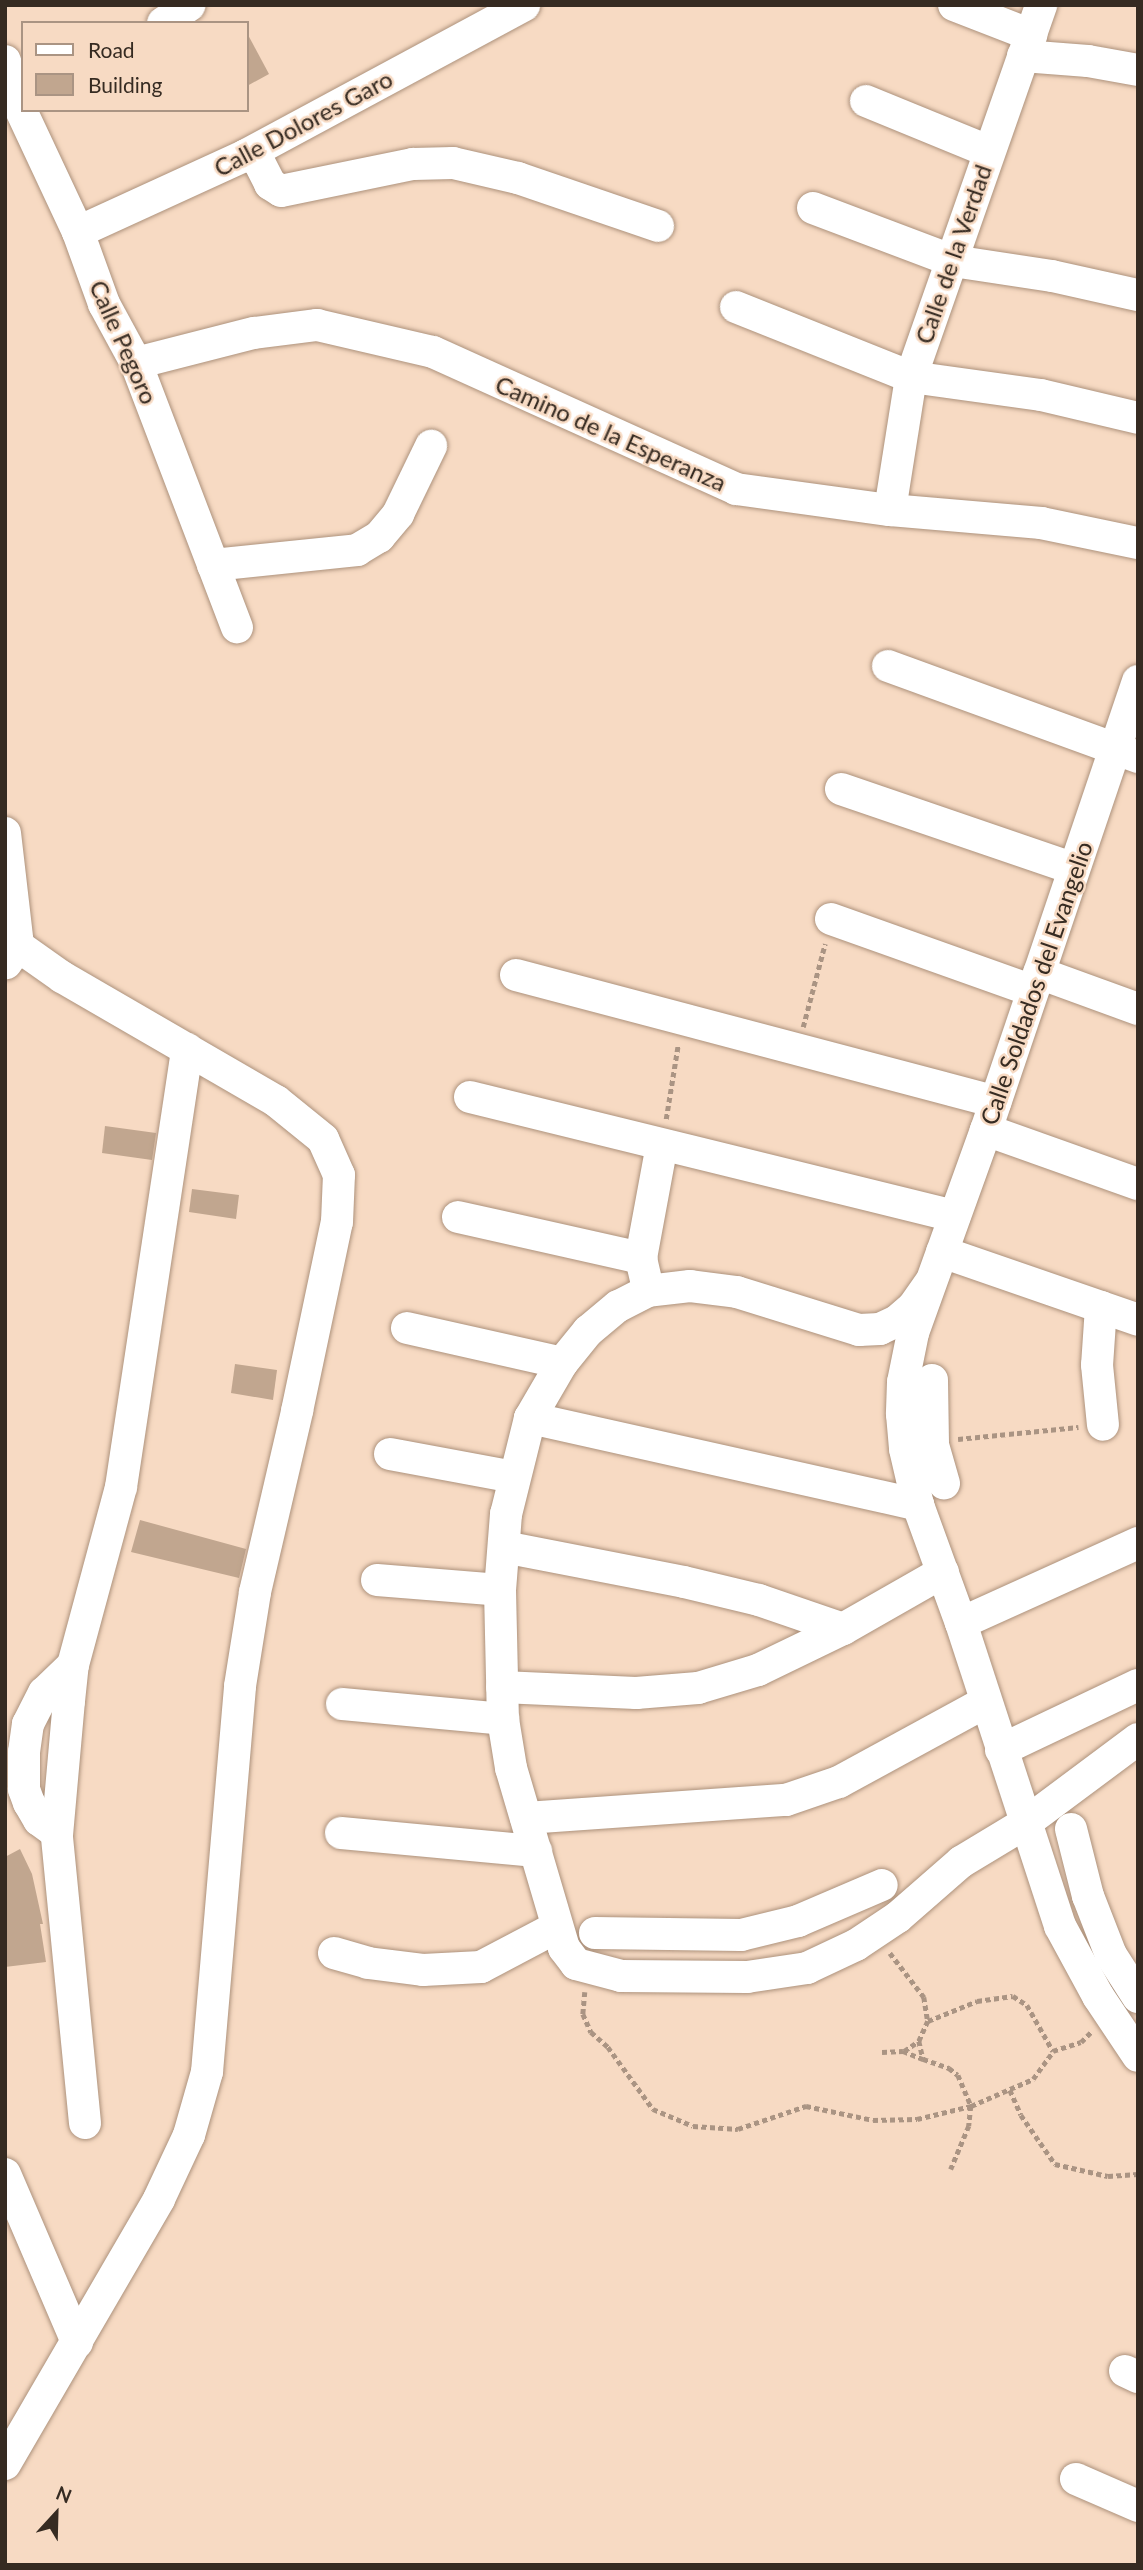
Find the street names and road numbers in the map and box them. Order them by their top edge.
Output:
street label: Calle Dolores Garo [209,64,397,182]
street label: Calle de la Verdad [909,160,997,348]
street label: Calle Pegoro [84,276,164,408]
street label: Camino de la Esperanza [491,369,731,497]
street label: Calle Soldados del Evangelio [974,837,1098,1129]

